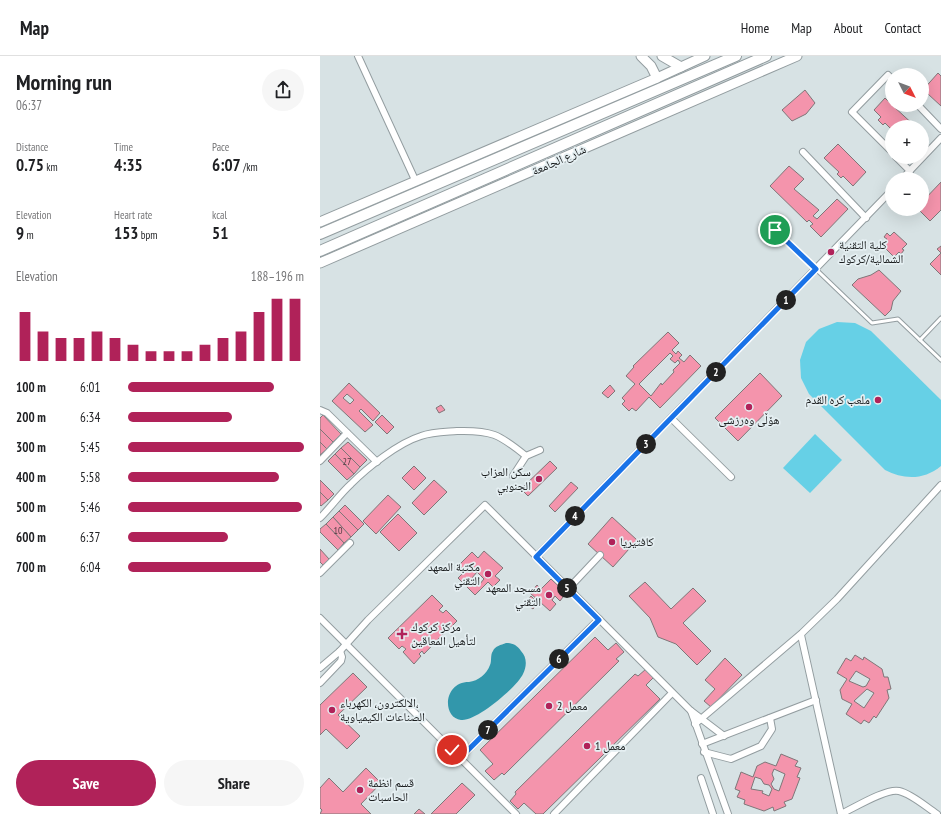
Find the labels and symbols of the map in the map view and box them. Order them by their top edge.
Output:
north arrow [885,68,929,112]
street label: شارع الجامعة [529,141,589,179]
pin [758,213,792,247]
place label: كلية التقنية الشمالية/كركوك [839,237,903,266]
marker: كلية التقنية الشمالية/كركوك [826,247,836,257]
pin: 1 [776,290,796,310]
pin: 2 [706,362,726,382]
place label: ملعب كره القدم [805,392,870,408]
marker: ملعب كره القدم [873,395,883,405]
marker: هۆڵی وەرزشی [744,402,754,412]
place label: هۆڵی وەرزشی [719,412,779,427]
pin: 3 [636,434,656,454]
house number: 27 [343,455,352,468]
place label: سكن العزاب الجنوبي [481,464,531,496]
marker: سكن العزاب الجنوبي [534,474,544,484]
pin: 4 [565,506,585,526]
house number: 10 [334,524,343,537]
place label: کافتیریا [620,534,654,549]
marker: کافتیریا [607,537,617,547]
place label: مكتبة المعهد التقني [428,559,480,591]
marker: مكتبة المعهد التقني [483,569,493,579]
pin: 5 [557,578,577,598]
place label: مسجد المعهد التقني [486,580,541,612]
marker: مسجد المعهد التقني [544,590,554,600]
place label: مركز كركوك لتأهيل المعاقين [411,619,476,648]
marker: مركز كركوك لتأهيل المعاقين [396,628,408,640]
pin: 6 [549,649,569,669]
place label: الالكترون، الكهرباء، الصناعات الكيمياوية [340,695,425,724]
place label: معمل 2 [557,698,587,713]
marker: معمل 2 [544,701,554,711]
marker: الالكترون، الكهرباء، الصناعات الكيمياوية [327,705,337,715]
pin: 7 [478,720,498,740]
pin [435,733,469,767]
place label: معمل 1 [595,738,625,753]
marker: معمل 1 [582,741,592,751]
place label: قسم انظمة الحاسبات [368,775,414,804]
marker: قسم انظمة الحاسبات [355,785,365,795]

